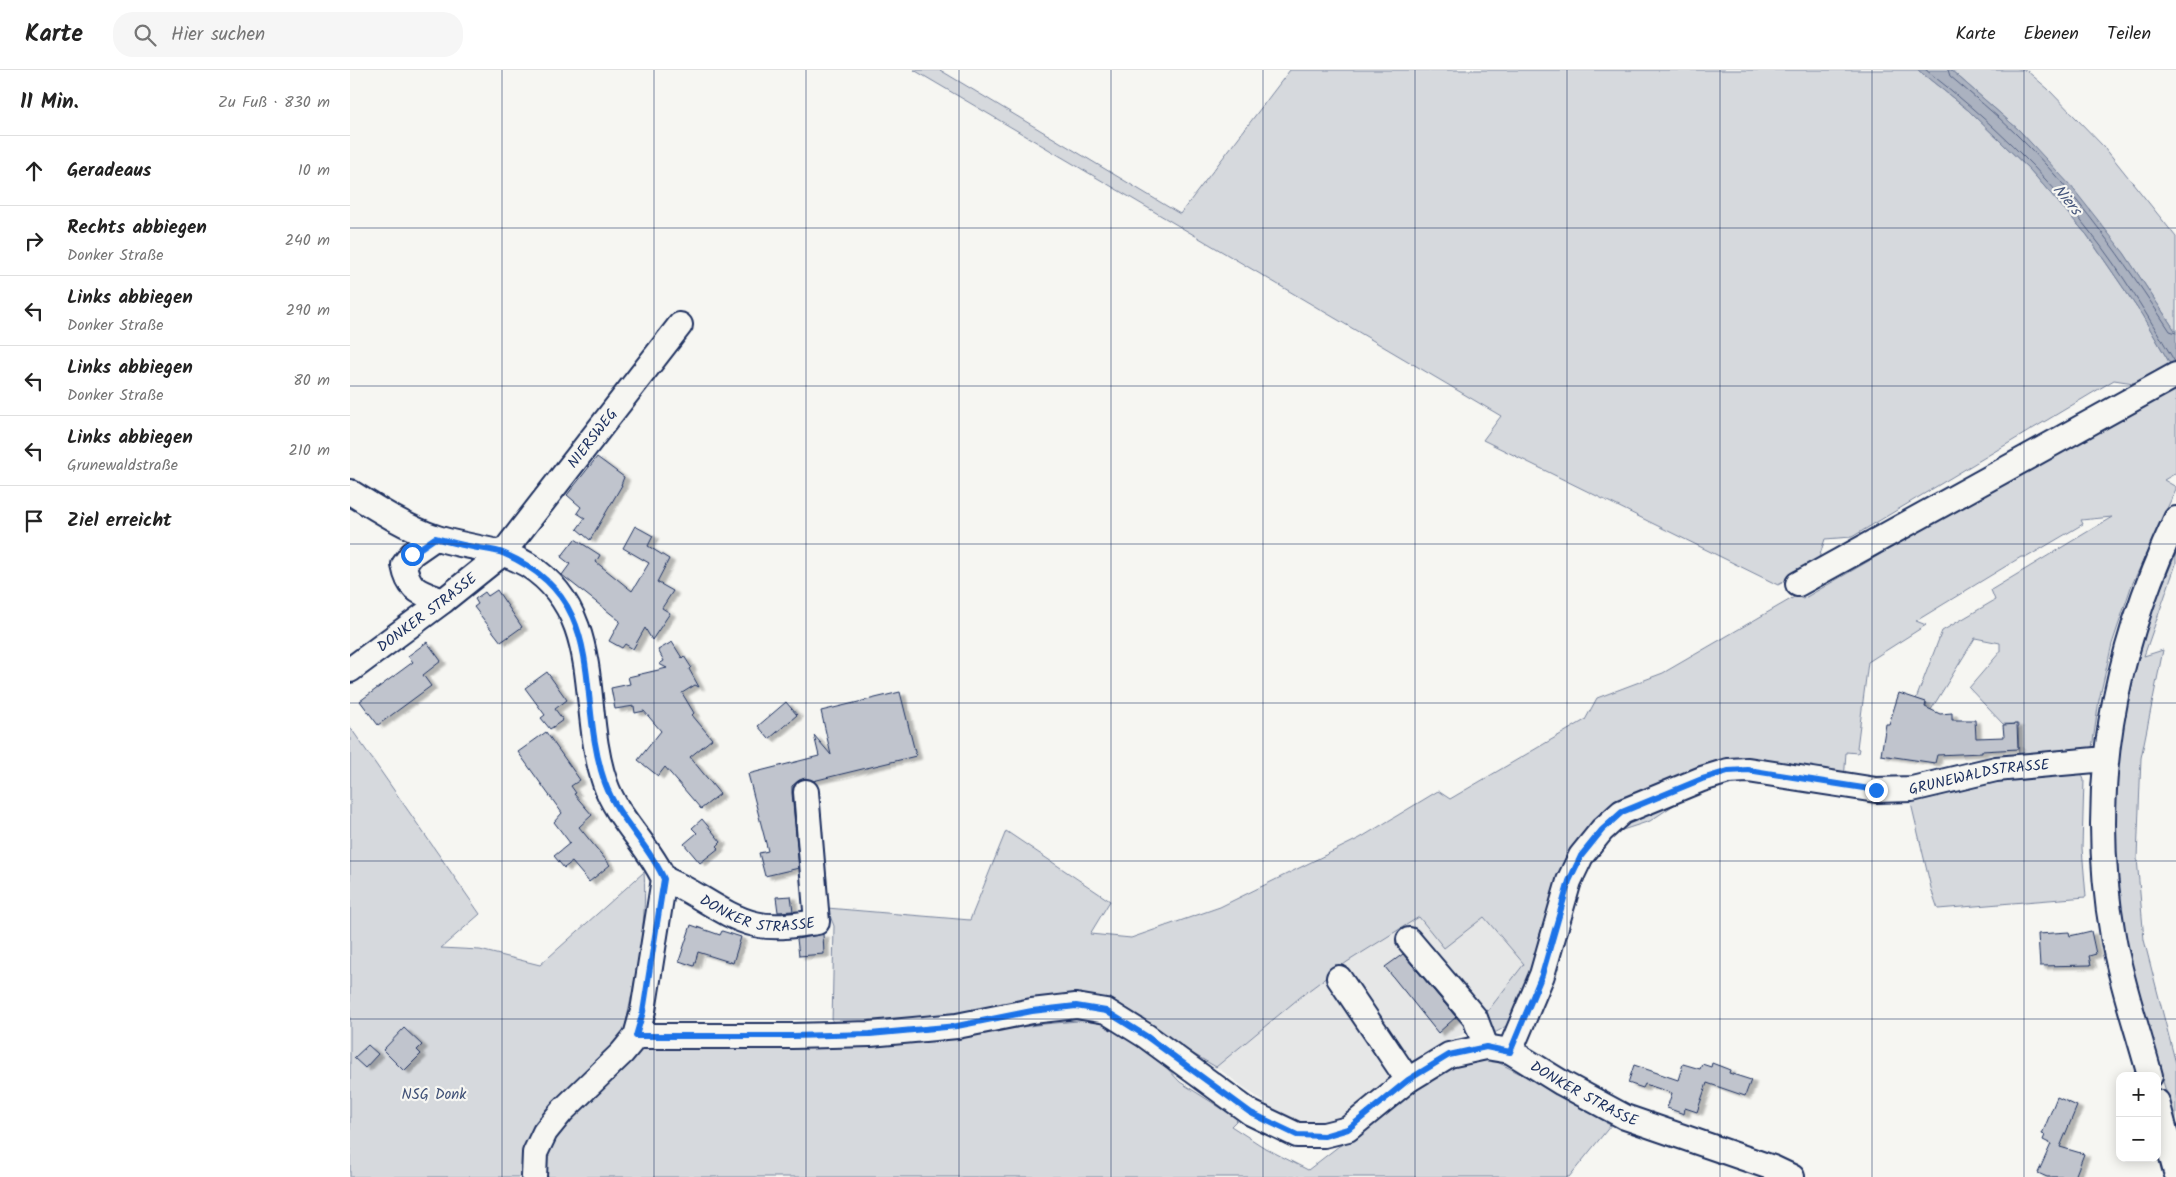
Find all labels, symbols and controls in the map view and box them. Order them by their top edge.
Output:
search box [113,12,463,57]
text: Karte [25,15,83,54]
text: Hier suchen [171,20,265,50]
text: Karte [1955,20,1996,49]
text: Ebenen [2024,20,2079,49]
text: Teilen [2107,20,2151,49]
icon: search [131,21,159,49]
text: 11 Min. [20,86,79,119]
text: Zu Fuß · 830 m [218,90,330,115]
text: Geradeaus [67,156,152,186]
icon: ahead [20,157,48,185]
text: 10 m [298,158,330,183]
water label: Niers [2046,179,2089,223]
text: Rechts abbiegen [67,213,207,243]
icon: right [20,227,48,255]
text: 240 m [285,228,330,253]
text: Donker Straße [67,243,164,268]
text: Links abbiegen [67,283,193,313]
icon: left [20,297,48,325]
text: 290 m [286,298,330,323]
text: Donker Straße [67,313,164,338]
text: Links abbiegen [67,353,193,383]
icon: left [20,367,48,395]
text: 80 m [293,368,330,393]
text: Donker Straße [67,383,164,408]
street label: NIERSWEG [562,404,624,474]
text: Links abbiegen [67,423,193,453]
icon: left [20,437,48,465]
text: 210 m [289,438,330,463]
text: Grunewaldstraße [67,453,178,478]
text: Ziel erreicht [67,506,172,536]
icon: arrive [20,507,48,535]
route start [401,543,424,566]
street label: DONKER STRASSE [372,567,483,659]
street label: GRUNEWALDSTRASSE [1906,753,2052,802]
route end [1865,779,1888,802]
street label: DONKER STRASSE [695,889,818,940]
street label: DONKER STRASSE [1525,1055,1642,1134]
map controls [2116,1072,2161,1162]
button: + [2116,1072,2161,1117]
park label: NSG Donk [402,1083,467,1107]
button: − [2116,1117,2161,1162]

